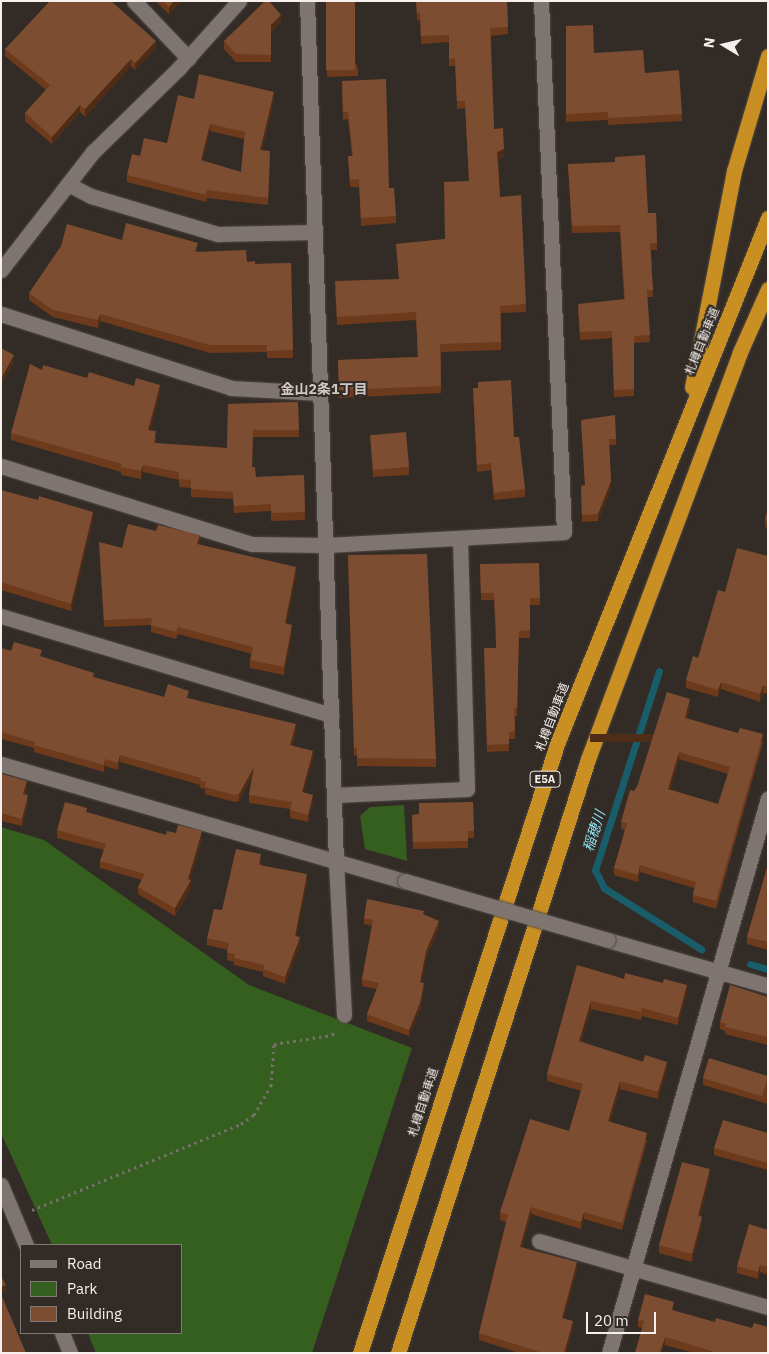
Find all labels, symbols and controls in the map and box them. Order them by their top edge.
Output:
north arrow [699,20,749,70]
text: N [700,36,719,49]
street label: 札樽自動車道 [682,305,722,377]
district label: 金山2条1丁目 [281,381,367,397]
street label: 札樽自動車道 [532,681,572,753]
road number: E5A [529,771,561,788]
water label: 稲穂川 [580,808,608,854]
street label: 札樽自動車道 [405,1066,441,1138]
legend [20,1244,182,1334]
text: Road [67,1254,102,1273]
text: Park [67,1279,97,1298]
scale bar [589,1302,659,1334]
text: Building [67,1304,122,1323]
text: 20 m [594,1311,629,1330]

